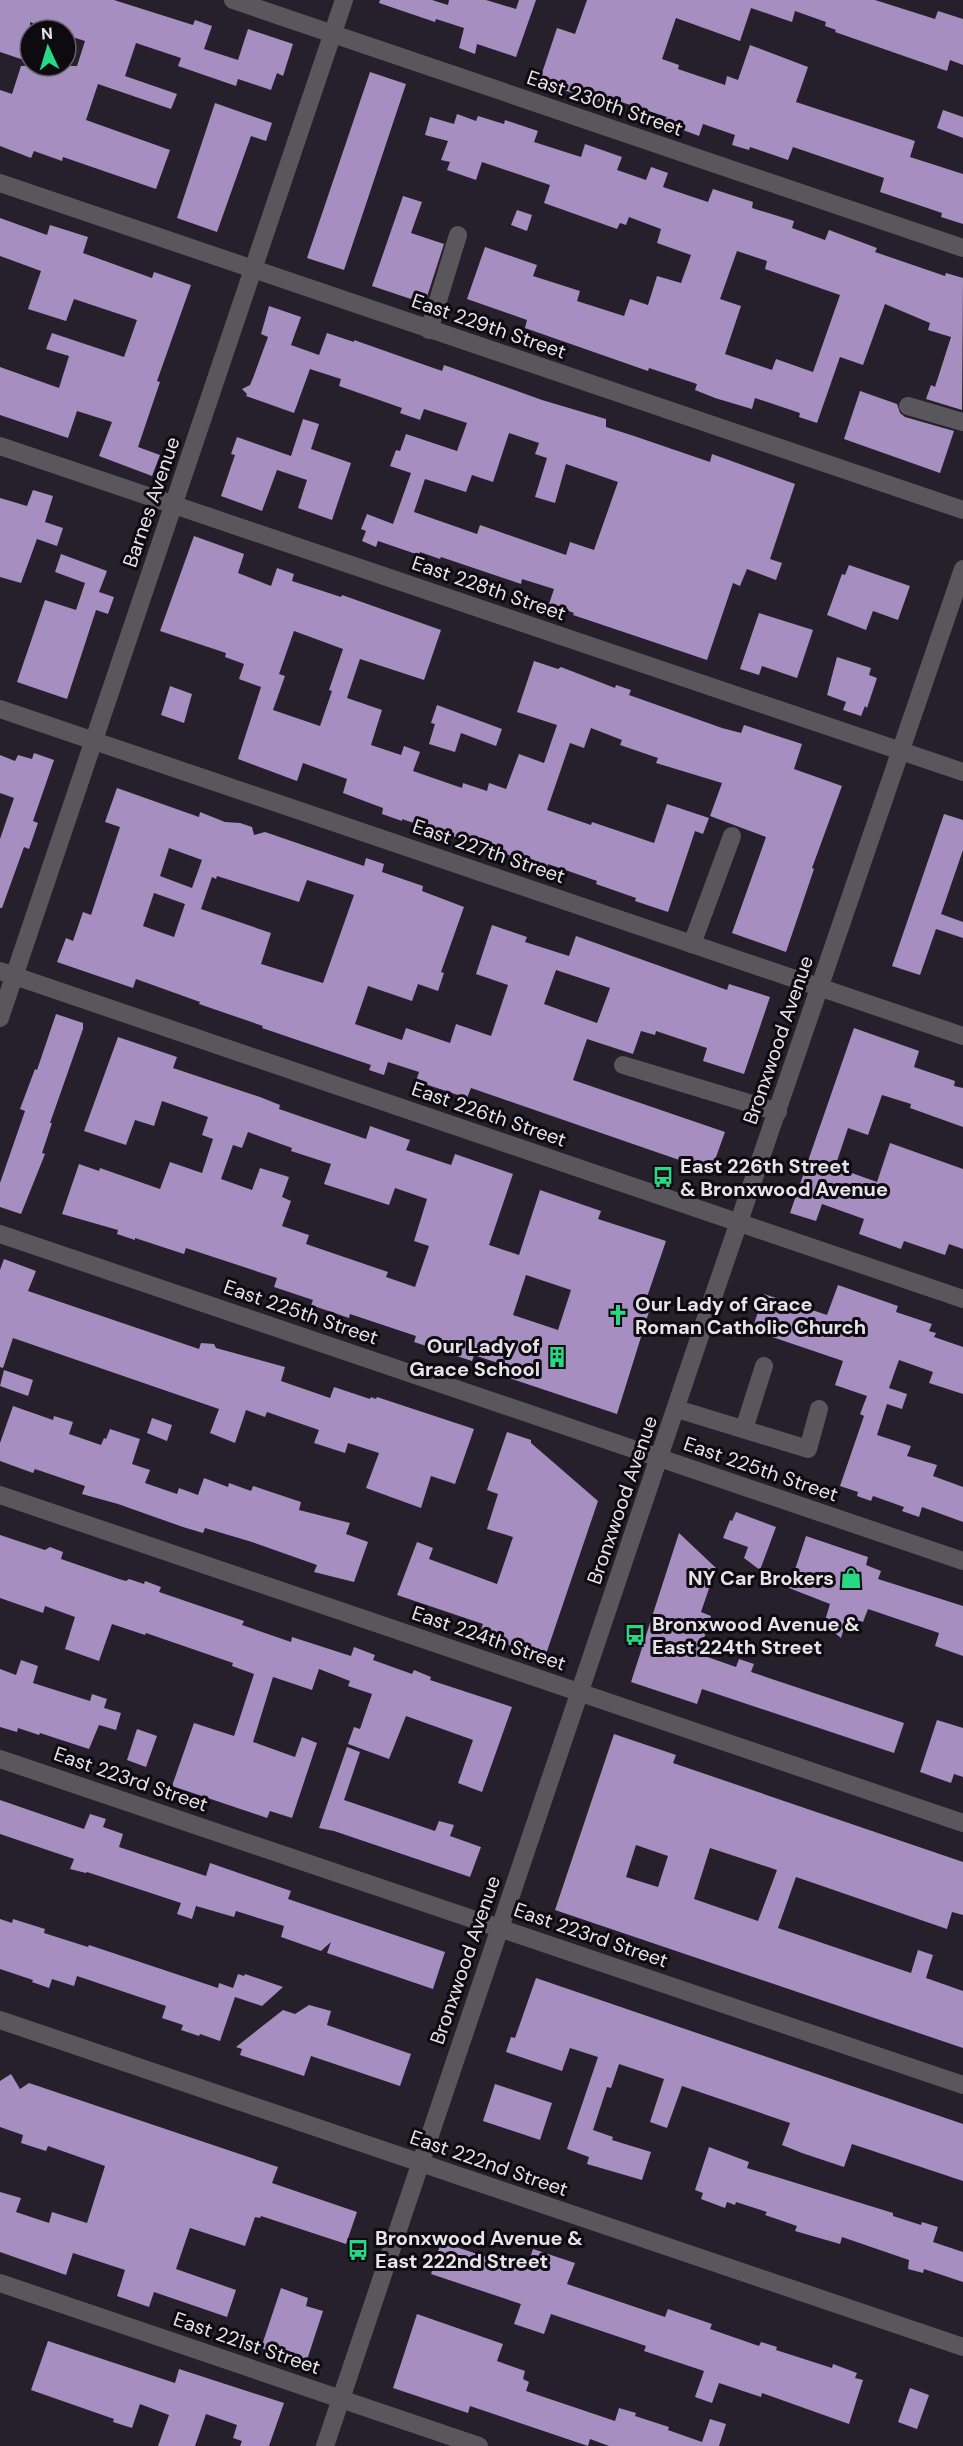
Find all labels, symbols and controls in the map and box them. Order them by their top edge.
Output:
north arrow [18,18,78,78]
text: N [40,23,54,44]
street label: East 230th Street [524,64,687,142]
street label: East 229th Street [408,287,570,365]
street label: Barnes Avenue [116,433,186,571]
street label: East 228th Street [409,549,570,627]
street label: East 227th Street [409,813,569,889]
street label: Bronxwood Avenue [737,952,819,1128]
street label: East 226th Street [408,1075,570,1153]
place label: East 226th Street & Bronxwood Avenue [680,1153,888,1202]
bus stop icon: East 226th Street & Bronxwood Avenue [651,1165,675,1189]
street label: East 225th Street [220,1273,382,1351]
place label: Our Lady of Grace Roman Catholic Church [635,1291,866,1340]
church icon: Our Lady of Grace Roman Catholic Church [606,1303,630,1327]
place label: Our Lady of Grace School [409,1333,540,1382]
building icon: Our Lady of Grace School [545,1345,569,1369]
street label: Bronxwood Avenue [581,1412,663,1588]
street label: East 225th Street [680,1430,842,1508]
place label: NY Car Brokers [688,1565,834,1591]
shop icon: NY Car Brokers [839,1566,863,1590]
street label: East 224th Street [409,1599,570,1677]
place label: Bronxwood Avenue & East 224th Street [652,1611,860,1660]
bus stop icon: Bronxwood Avenue & East 224th Street [623,1623,647,1647]
street label: East 223rd Street [50,1740,212,1818]
street label: Bronxwood Avenue [424,1872,506,2048]
street label: East 223rd Street [510,1896,672,1974]
street label: East 222nd Street [407,2124,572,2202]
place label: Bronxwood Avenue & East 222nd Street [375,2225,583,2274]
bus stop icon: Bronxwood Avenue & East 222nd Street [346,2238,370,2262]
street label: East 221st Street [170,2306,324,2380]

